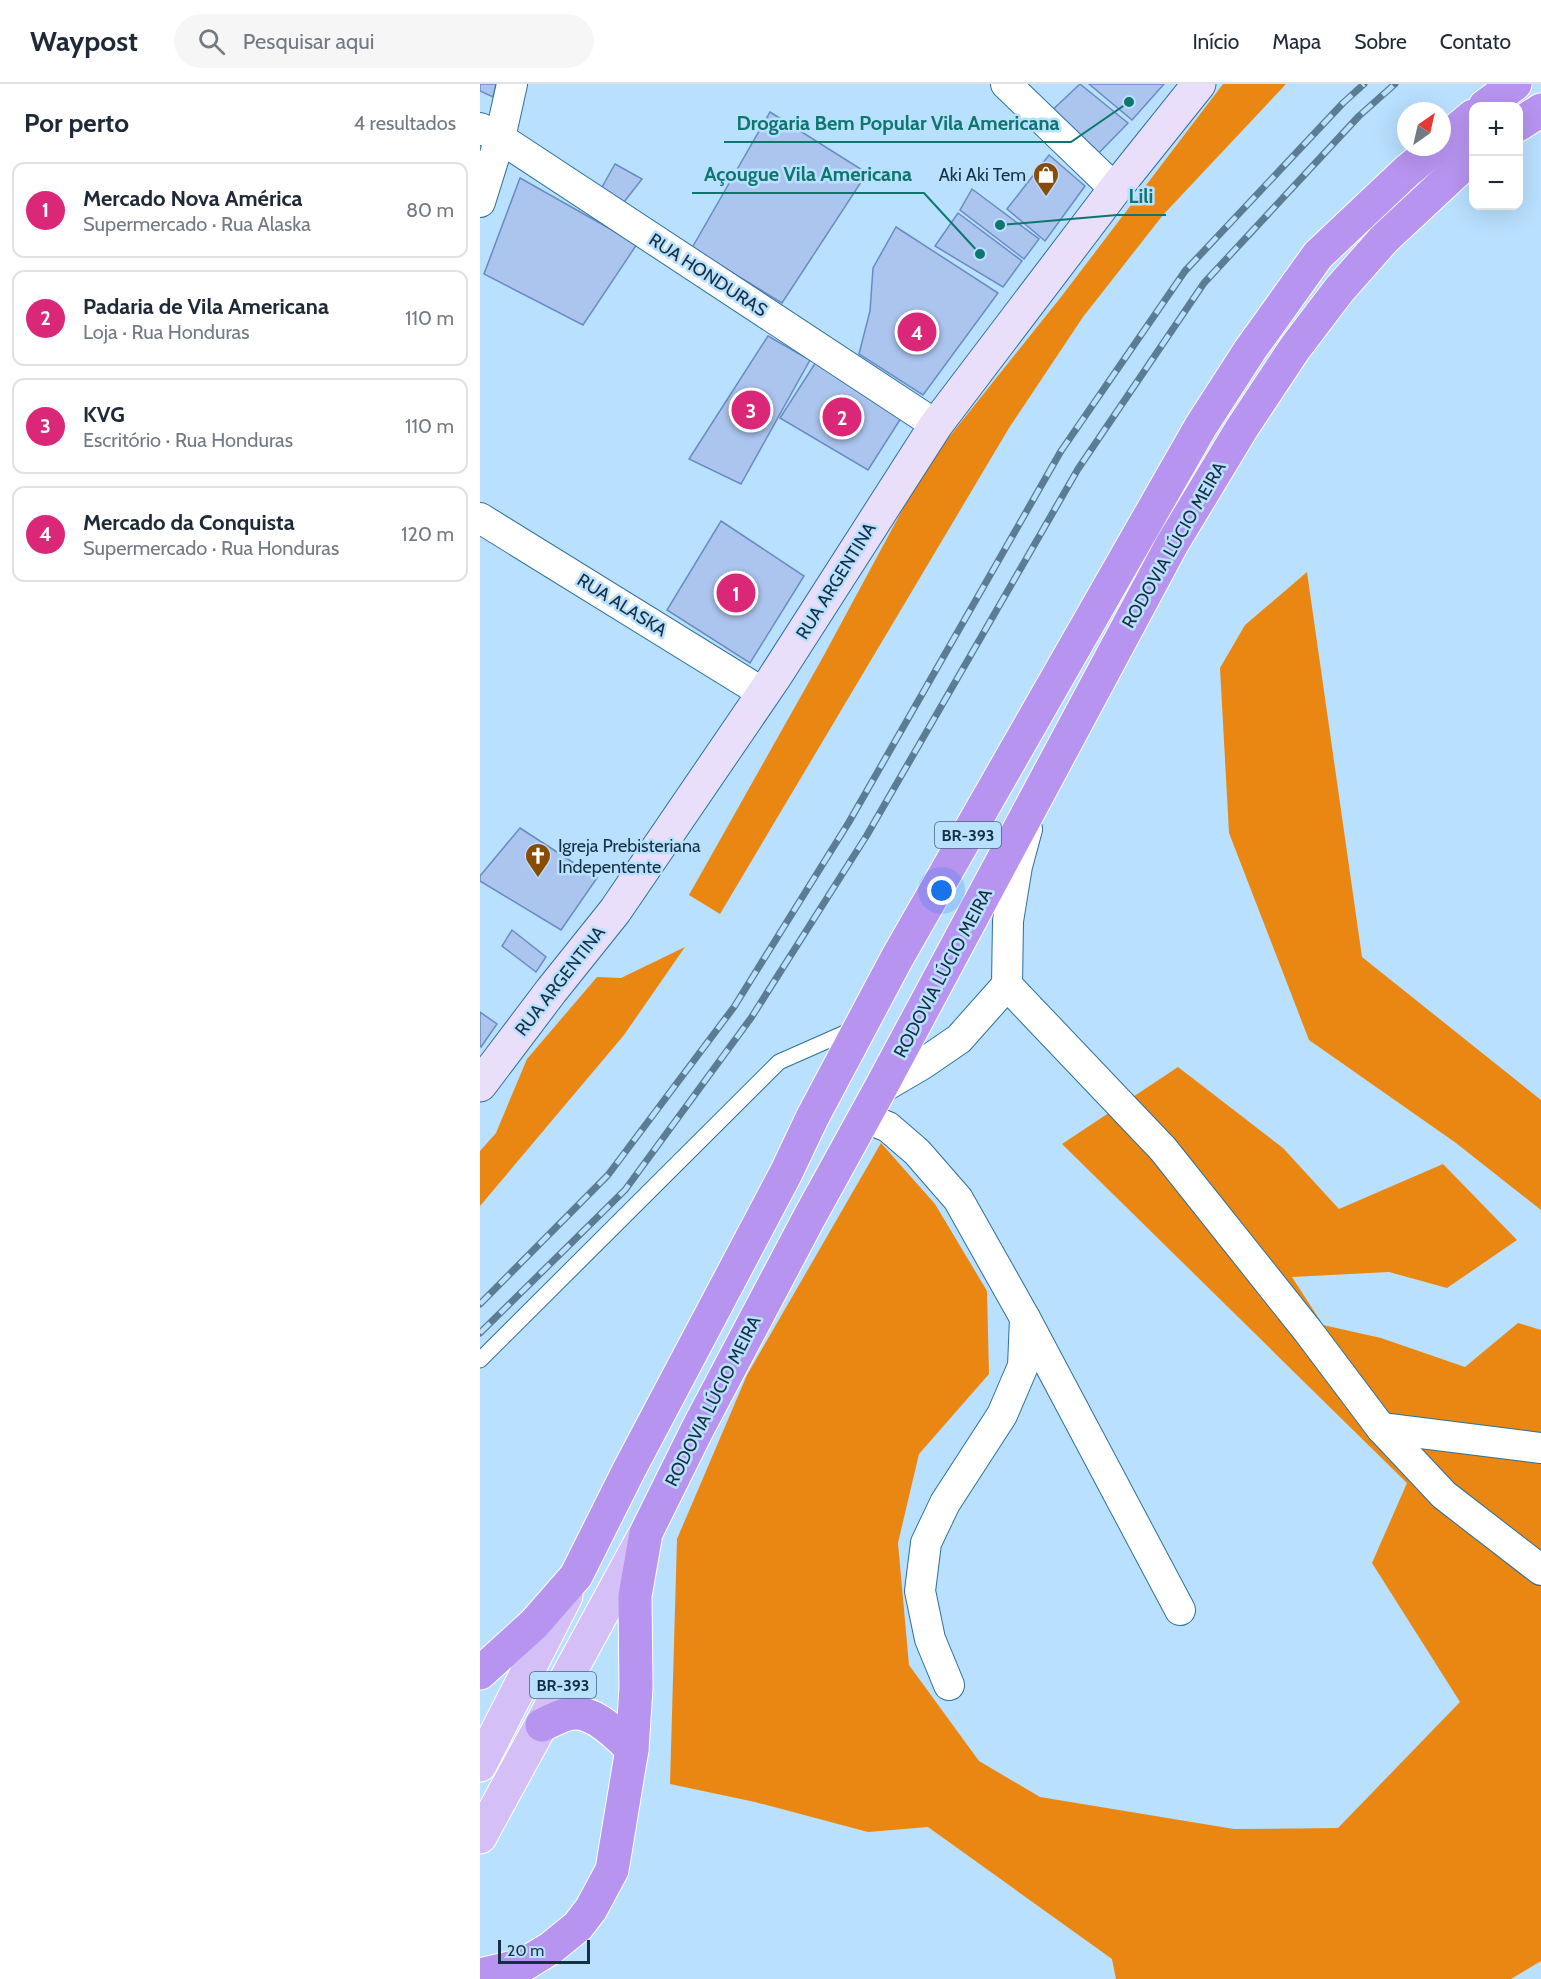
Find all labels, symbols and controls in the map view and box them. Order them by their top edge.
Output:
search box [174,14,594,68]
text: Waypost [30,24,138,58]
icon: search [195,25,228,58]
text: Pesquisar aqui [243,28,375,55]
text: Início [1192,29,1239,54]
text: Mapa [1272,29,1321,54]
text: Sobre [1354,29,1407,54]
text: Contato [1440,29,1511,54]
north arrow [1397,102,1451,156]
map controls [1469,102,1523,210]
button: + [1469,102,1523,156]
callout: Drogaria Bem Popular Vila Americana [724,104,1071,142]
text: Por perto [24,107,129,139]
text: 4 resultados [354,111,456,135]
text: Drogaria Bem Popular Vila Americana [737,111,1059,135]
callout: Açougue Vila Americana [692,155,924,193]
button: − [1469,156,1523,210]
shop icon: Aki Aki Tem [1031,160,1061,198]
text: Açougue Vila Americana [704,162,912,186]
place label: Aki Aki Tem [939,164,1026,186]
callout: Lili [1117,177,1166,215]
text: Lili [1129,184,1153,208]
text: Mercado Nova América [83,185,302,212]
text: 1 [42,198,49,222]
text: 80 m [406,198,454,222]
text: Supermercado · Rua Alaska [83,212,311,236]
street label: RUA HONDURAS [645,229,771,321]
text: Padaria de Vila Americana [83,293,329,320]
text: 2 [40,306,51,330]
text: 110 m [405,306,454,330]
pin: 4 [898,310,936,354]
text: Loja · Rua Honduras [83,320,249,344]
pin: 3 [732,388,770,432]
pin: 2 [822,394,862,440]
text: KVG [83,401,125,428]
text: 3 [40,414,51,438]
text: 110 m [405,414,454,438]
text: Escritório · Rua Honduras [83,428,293,452]
street label: RODOVIA LÚCIO MEIRA [1117,458,1231,632]
text: Mercado da Conquista [83,509,295,536]
street label: RUA ARGENTINA [791,519,881,643]
text: 4 [39,522,52,546]
text: 120 m [401,522,454,546]
text: Supermercado · Rua Honduras [83,536,339,560]
street label: RUA ALASKA [573,569,671,641]
pin: 1 [716,570,756,616]
road number: BR-393 [935,822,1001,848]
place label: Igreja Prebisteriana Indepentente [558,835,701,878]
church icon: Igreja Prebisteriana Indepentente [523,841,553,879]
your location [927,876,956,905]
street label: RODOVIA LÚCIO MEIRA [889,885,997,1061]
street label: RUA ARGENTINA [510,922,610,1040]
street label: RODOVIA LÚCIO MEIRA [660,1312,766,1490]
road number: BR-393 [530,1672,596,1698]
scale bar [498,1937,590,1964]
text: 20 m [507,1941,544,1960]

